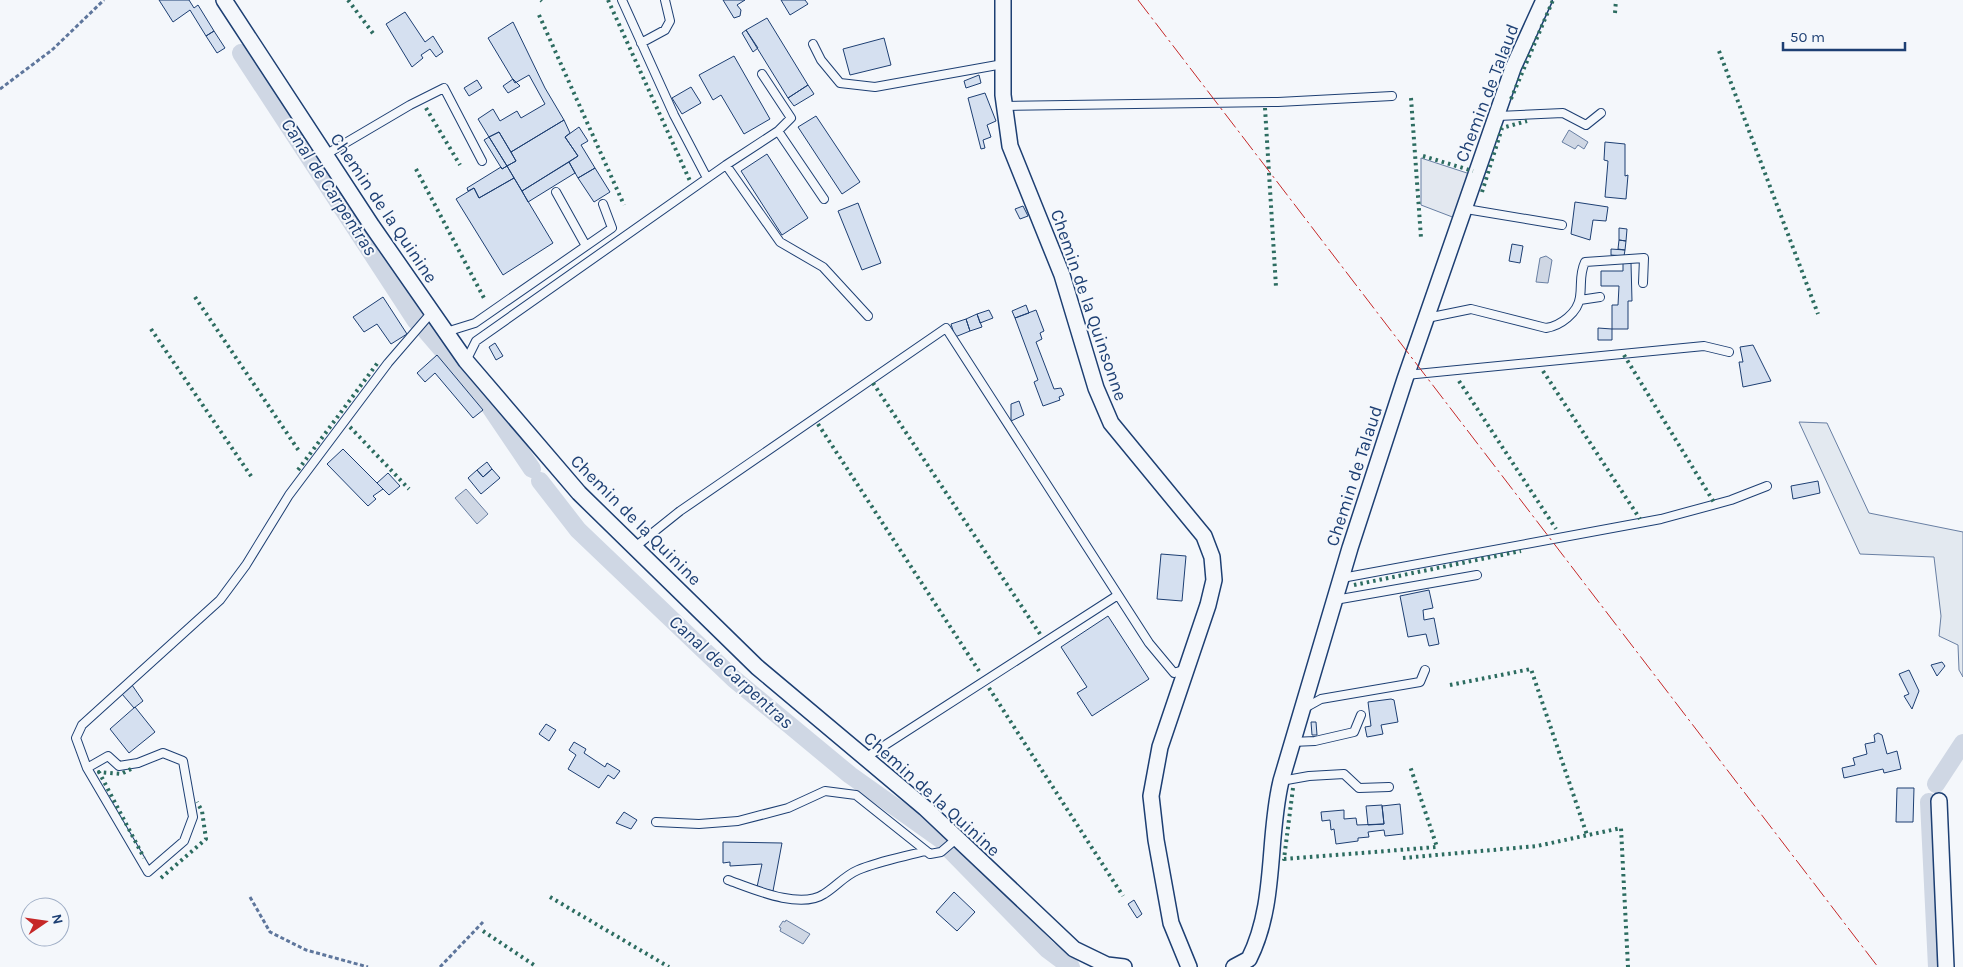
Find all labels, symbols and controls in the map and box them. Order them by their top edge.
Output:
scale bar [1783,20,1906,52]
street label: Chemin de Talaud [1450,21,1524,165]
text: 50 m [1790,28,1825,46]
water label: Canal de Carpentras [276,114,382,260]
street label: Chemin de la Quinine [326,129,442,287]
street label: Chemin de la Quinsonne [1046,206,1132,404]
street label: Chemin de Talaud [1321,403,1387,549]
street label: Chemin de la Quinine [566,450,706,590]
water label: Canal de Carpentras [664,611,798,733]
street label: Chemin de la Quinine [859,727,1005,861]
north arrow [20,897,70,947]
text: N [48,912,67,926]

